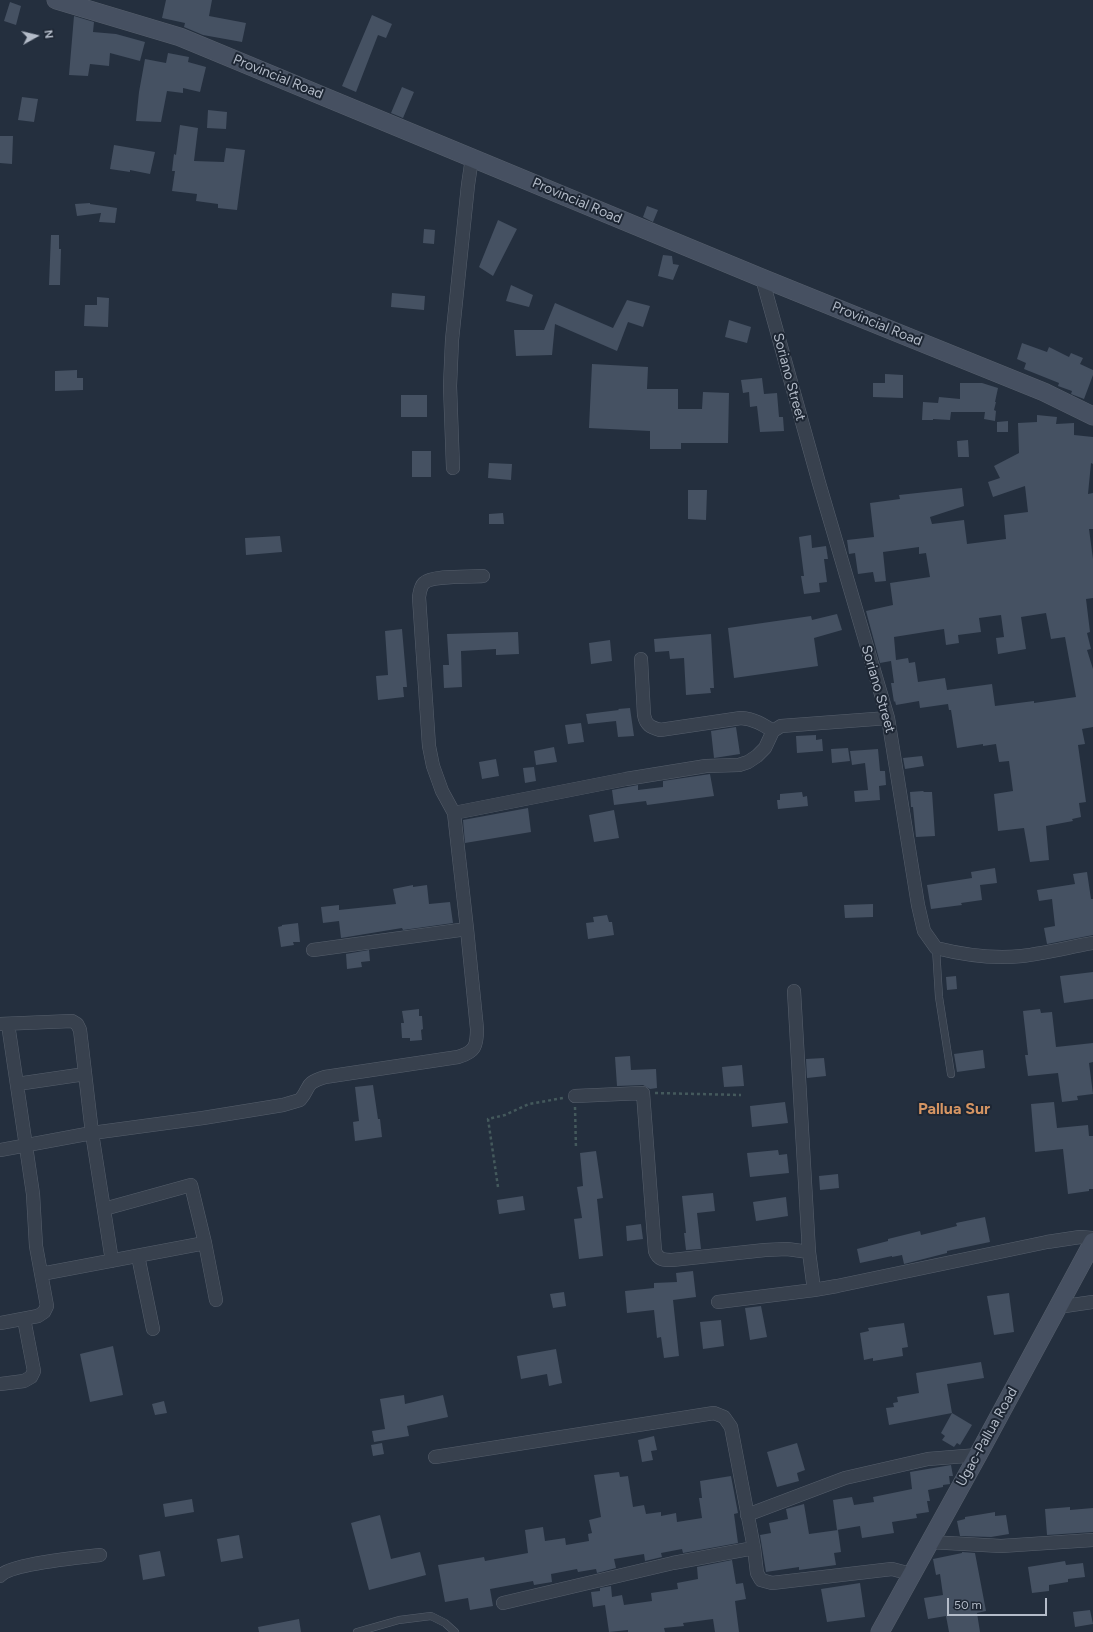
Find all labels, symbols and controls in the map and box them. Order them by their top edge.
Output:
north arrow [16,16,56,56]
text: N [41,29,55,39]
street label: Provincial Road [230,51,326,103]
street label: Provincial Road [530,175,624,227]
street label: Provincial Road [829,298,925,350]
street label: Soriano Street [769,331,809,423]
street label: Soriano Street [857,643,899,735]
district label: Pallua Sur [918,1099,990,1119]
street label: Ugac-Pallua Road [953,1385,1021,1489]
scale bar [949,1590,1049,1616]
text: 50 m [954,1598,982,1612]

